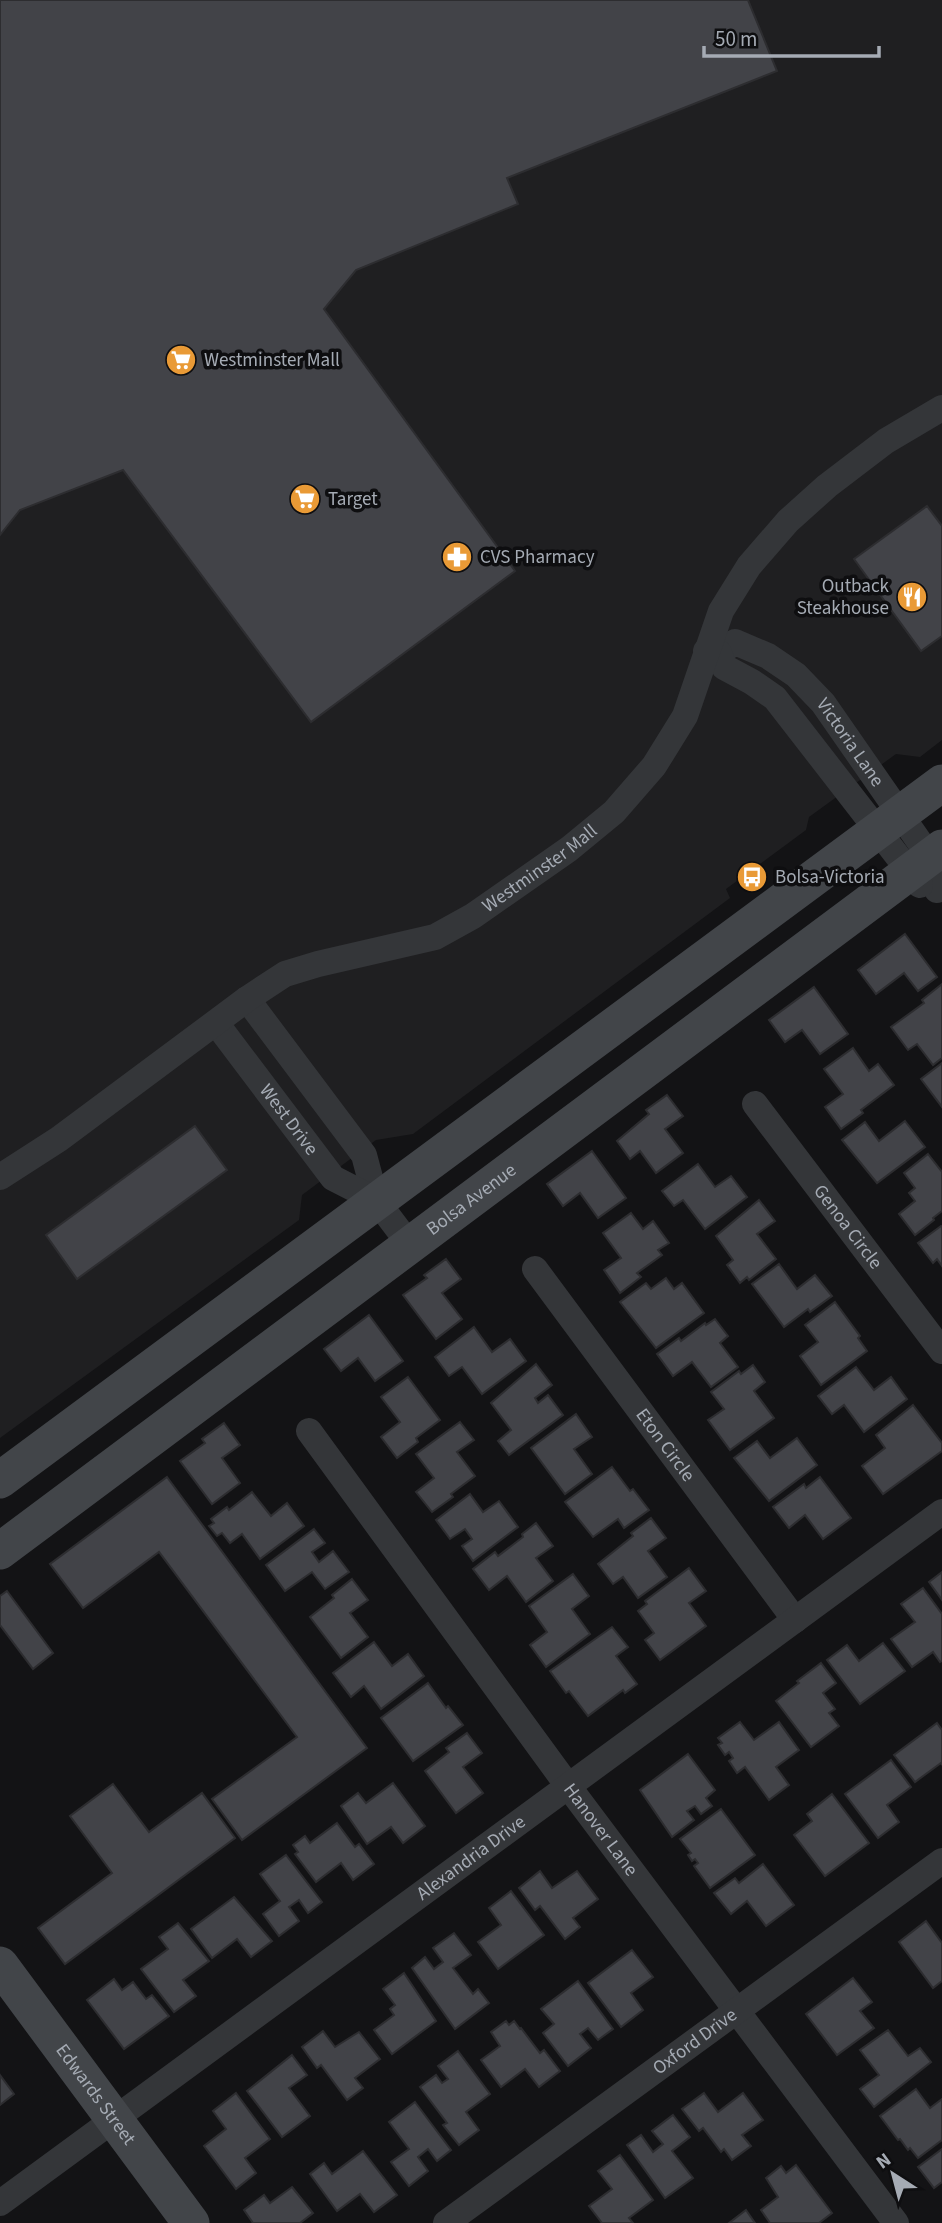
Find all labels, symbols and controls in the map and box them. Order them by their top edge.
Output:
scale bar [704,14,879,58]
text: 50 m [715,24,757,54]
supermarket icon: Westminster Mall [164,343,198,377]
place label: Westminster Mall [204,347,340,374]
supermarket icon: Target [288,482,322,516]
place label: Target [328,486,378,513]
pharmacy icon: CVS Pharmacy [440,540,474,574]
place label: CVS Pharmacy [480,544,595,571]
place label: Outback Steakhouse [797,573,890,622]
restaurant icon: Outback Steakhouse [895,580,929,614]
street label: Victoria Lane [810,692,891,792]
street label: Westminster Mall [477,818,603,919]
bus stop icon: Bolsa-Victoria [735,860,769,894]
place label: Bolsa-Victoria [775,864,885,891]
street label: West Drive [253,1078,325,1161]
street label: Bolsa Avenue [421,1157,522,1242]
street label: Genoa Circle [807,1179,889,1275]
street label: Eton Circle [629,1403,702,1487]
street label: Hanover Lane [557,1778,645,1882]
street label: Alexandria Drive [411,1808,531,1907]
street label: Oxford Drive [647,2001,743,2081]
street label: Edwards Street [49,2038,143,2151]
north arrow [858,2139,928,2209]
text: N [871,2147,897,2176]

